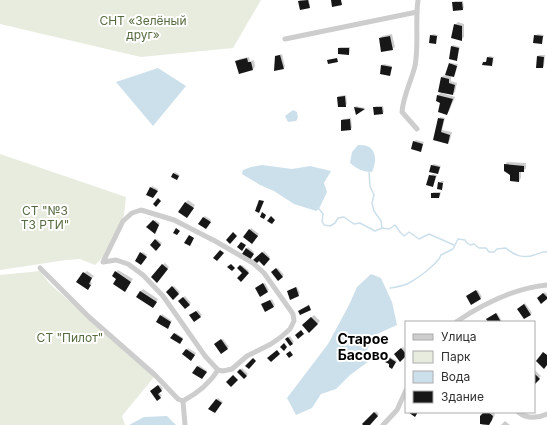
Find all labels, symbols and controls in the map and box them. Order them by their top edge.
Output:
park label: СНТ «Зелёный друг» [99,13,187,42]
park label: СТ "№3 ТЗ РТИ" [21,203,69,232]
legend [405,321,535,413]
text: Улица [441,329,476,344]
park label: СТ "Пилот" [37,330,103,345]
district label: Старое Басово [337,330,389,363]
text: Парк [441,349,471,364]
text: Вода [441,369,470,384]
text: Здание [441,389,484,404]

